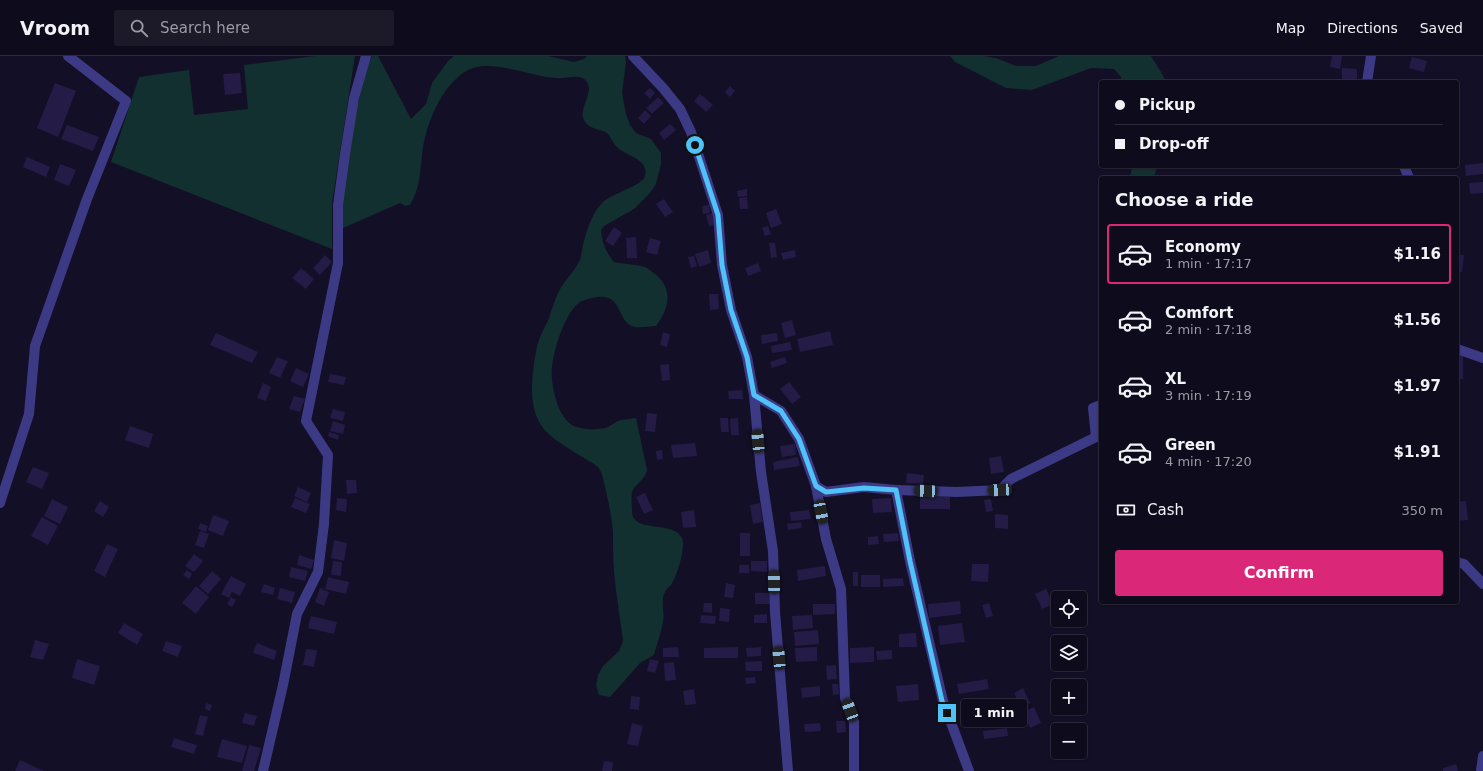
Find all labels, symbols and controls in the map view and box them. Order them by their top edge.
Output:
search box [114,10,394,46]
text: Vroom [20,17,90,39]
icon: search [128,17,150,39]
text: Search here [160,19,250,37]
text: Map [1276,20,1305,36]
text: Directions [1327,20,1398,36]
text: Saved [1420,20,1463,36]
text: Pickup [1139,96,1195,114]
text: Drop-off [1139,135,1209,153]
route start [686,136,704,154]
text: Choose a ride [1115,189,1254,210]
icon: car [1117,236,1153,272]
text: Economy [1165,238,1241,256]
text: $1.16 [1394,245,1441,263]
text: 1 min · 17:17 [1165,256,1252,271]
icon: car [1117,302,1153,338]
text: Comfort [1165,304,1233,322]
text: $1.56 [1394,311,1441,329]
text: 2 min · 17:18 [1165,322,1252,337]
icon: car [1117,368,1153,404]
text: XL [1165,370,1186,388]
text: $1.97 [1394,377,1441,395]
text: 3 min · 17:19 [1165,388,1252,403]
car [751,429,765,453]
icon: car [1117,434,1153,470]
text: Green [1165,436,1216,454]
text: $1.91 [1394,443,1441,461]
text: 4 min · 17:20 [1165,454,1252,469]
car [988,483,1012,497]
car [914,485,938,497]
car [813,499,829,525]
icon: cash [1115,499,1137,521]
text: Cash [1147,501,1184,519]
text: 350 m [1401,503,1443,518]
button: Confirm [1115,550,1443,596]
car [768,570,780,594]
map controls [1051,591,1087,759]
button: locate [1051,591,1087,627]
button: layers [1051,635,1087,671]
car [772,646,786,670]
button: + [1051,679,1087,715]
car [840,697,860,723]
callout: 1 min [961,699,1027,727]
route end [938,704,956,722]
text: 1 min [974,705,1014,720]
button: − [1051,723,1087,759]

